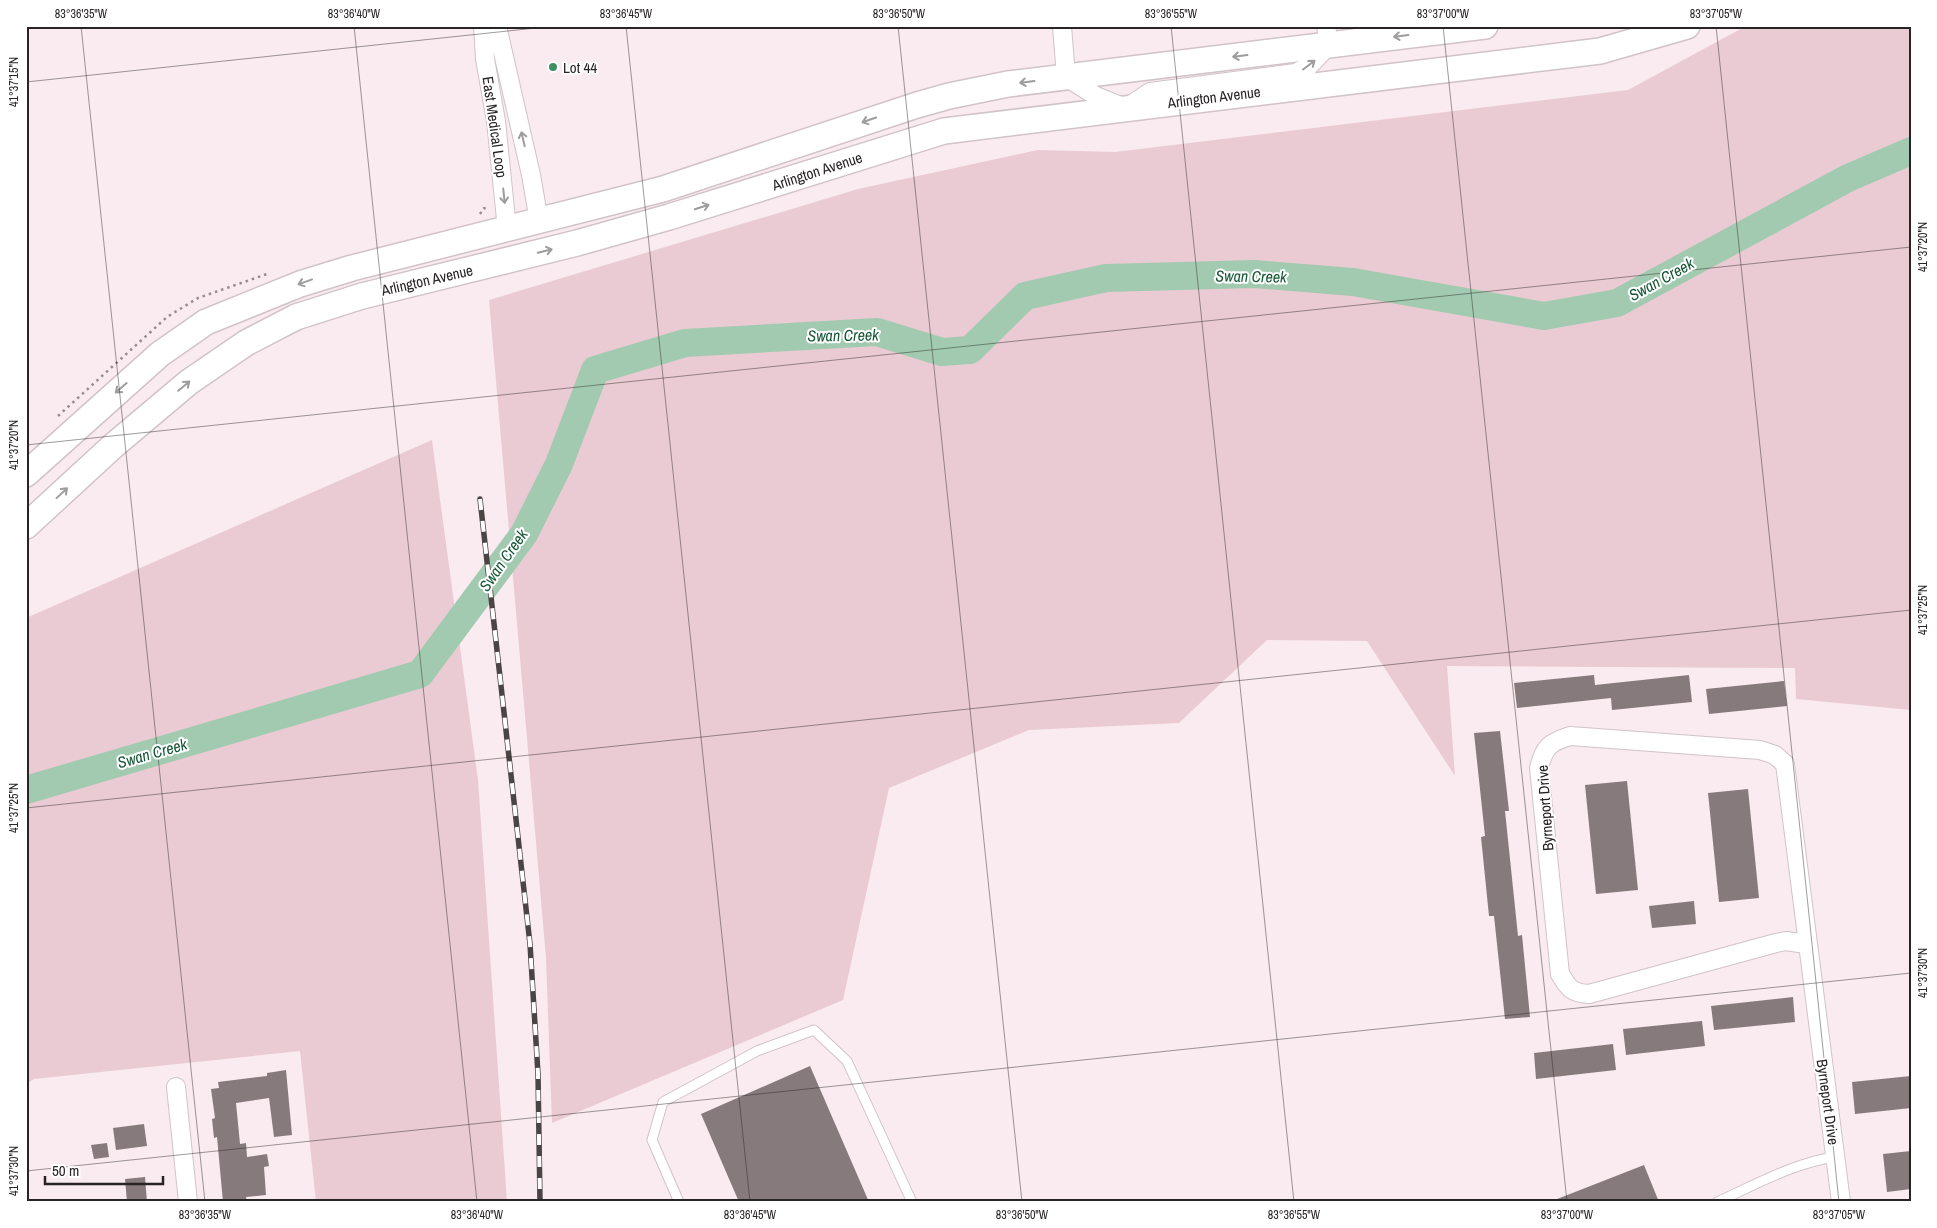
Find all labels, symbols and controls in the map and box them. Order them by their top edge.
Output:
text: 83°36'35"W [55,6,108,22]
text: 83°36'40"W [328,6,381,22]
text: 83°36'45"W [600,6,653,22]
text: 83°36'50"W [873,6,926,22]
text: 83°36'55"W [1145,6,1198,22]
text: 83°37'00"W [1417,6,1470,22]
text: 83°37'05"W [1690,6,1743,22]
one-way arrow [1394,31,1410,41]
one-way arrow [1232,51,1248,61]
text: 41°37'15"N [6,57,22,107]
place label: Lot 44 [563,57,597,78]
one-way arrow [1302,60,1315,71]
marker: Lot 44 [547,61,559,73]
street label: East Medical Loop [478,75,513,179]
one-way arrow [1019,77,1035,87]
street label: Arlington Avenue [1165,81,1262,113]
one-way arrow [862,116,878,126]
one-way arrow [518,132,527,148]
street label: Arlington Avenue [768,147,865,196]
one-way arrow [499,187,509,203]
one-way arrow [693,202,709,211]
text: 41°37'20"N [1915,222,1931,272]
one-way arrow [537,246,553,255]
water label: Swan Creek [1624,252,1698,306]
street label: Arlington Avenue [378,259,475,301]
water label: Swan Creek [1215,264,1287,288]
one-way arrow [298,278,314,287]
water label: Swan Creek [807,323,879,347]
one-way arrow [177,381,190,392]
one-way arrow [115,382,128,393]
text: 41°37'20"N [6,420,22,470]
one-way arrow [56,487,69,499]
water label: Swan Creek [473,524,533,596]
text: 41°37'25"N [1915,585,1931,635]
water label: Swan Creek [115,732,190,773]
street label: Byrneport Drive [1532,764,1558,852]
text: 41°37'25"N [6,783,22,833]
text: 41°37'30"N [1915,948,1931,998]
street label: Byrneport Drive [1812,1058,1844,1146]
text: 41°37'30"N [6,1146,22,1196]
scale bar [45,1153,162,1185]
text: 50 m [52,1160,79,1181]
text: 83°36'35"W [179,1207,232,1223]
text: 83°36'40"W [451,1207,504,1223]
text: 83°36'45"W [724,1207,777,1223]
text: 83°36'50"W [996,1207,1049,1223]
text: 83°36'55"W [1268,1207,1321,1223]
text: 83°37'00"W [1541,1207,1594,1223]
text: 83°37'05"W [1813,1207,1866,1223]

